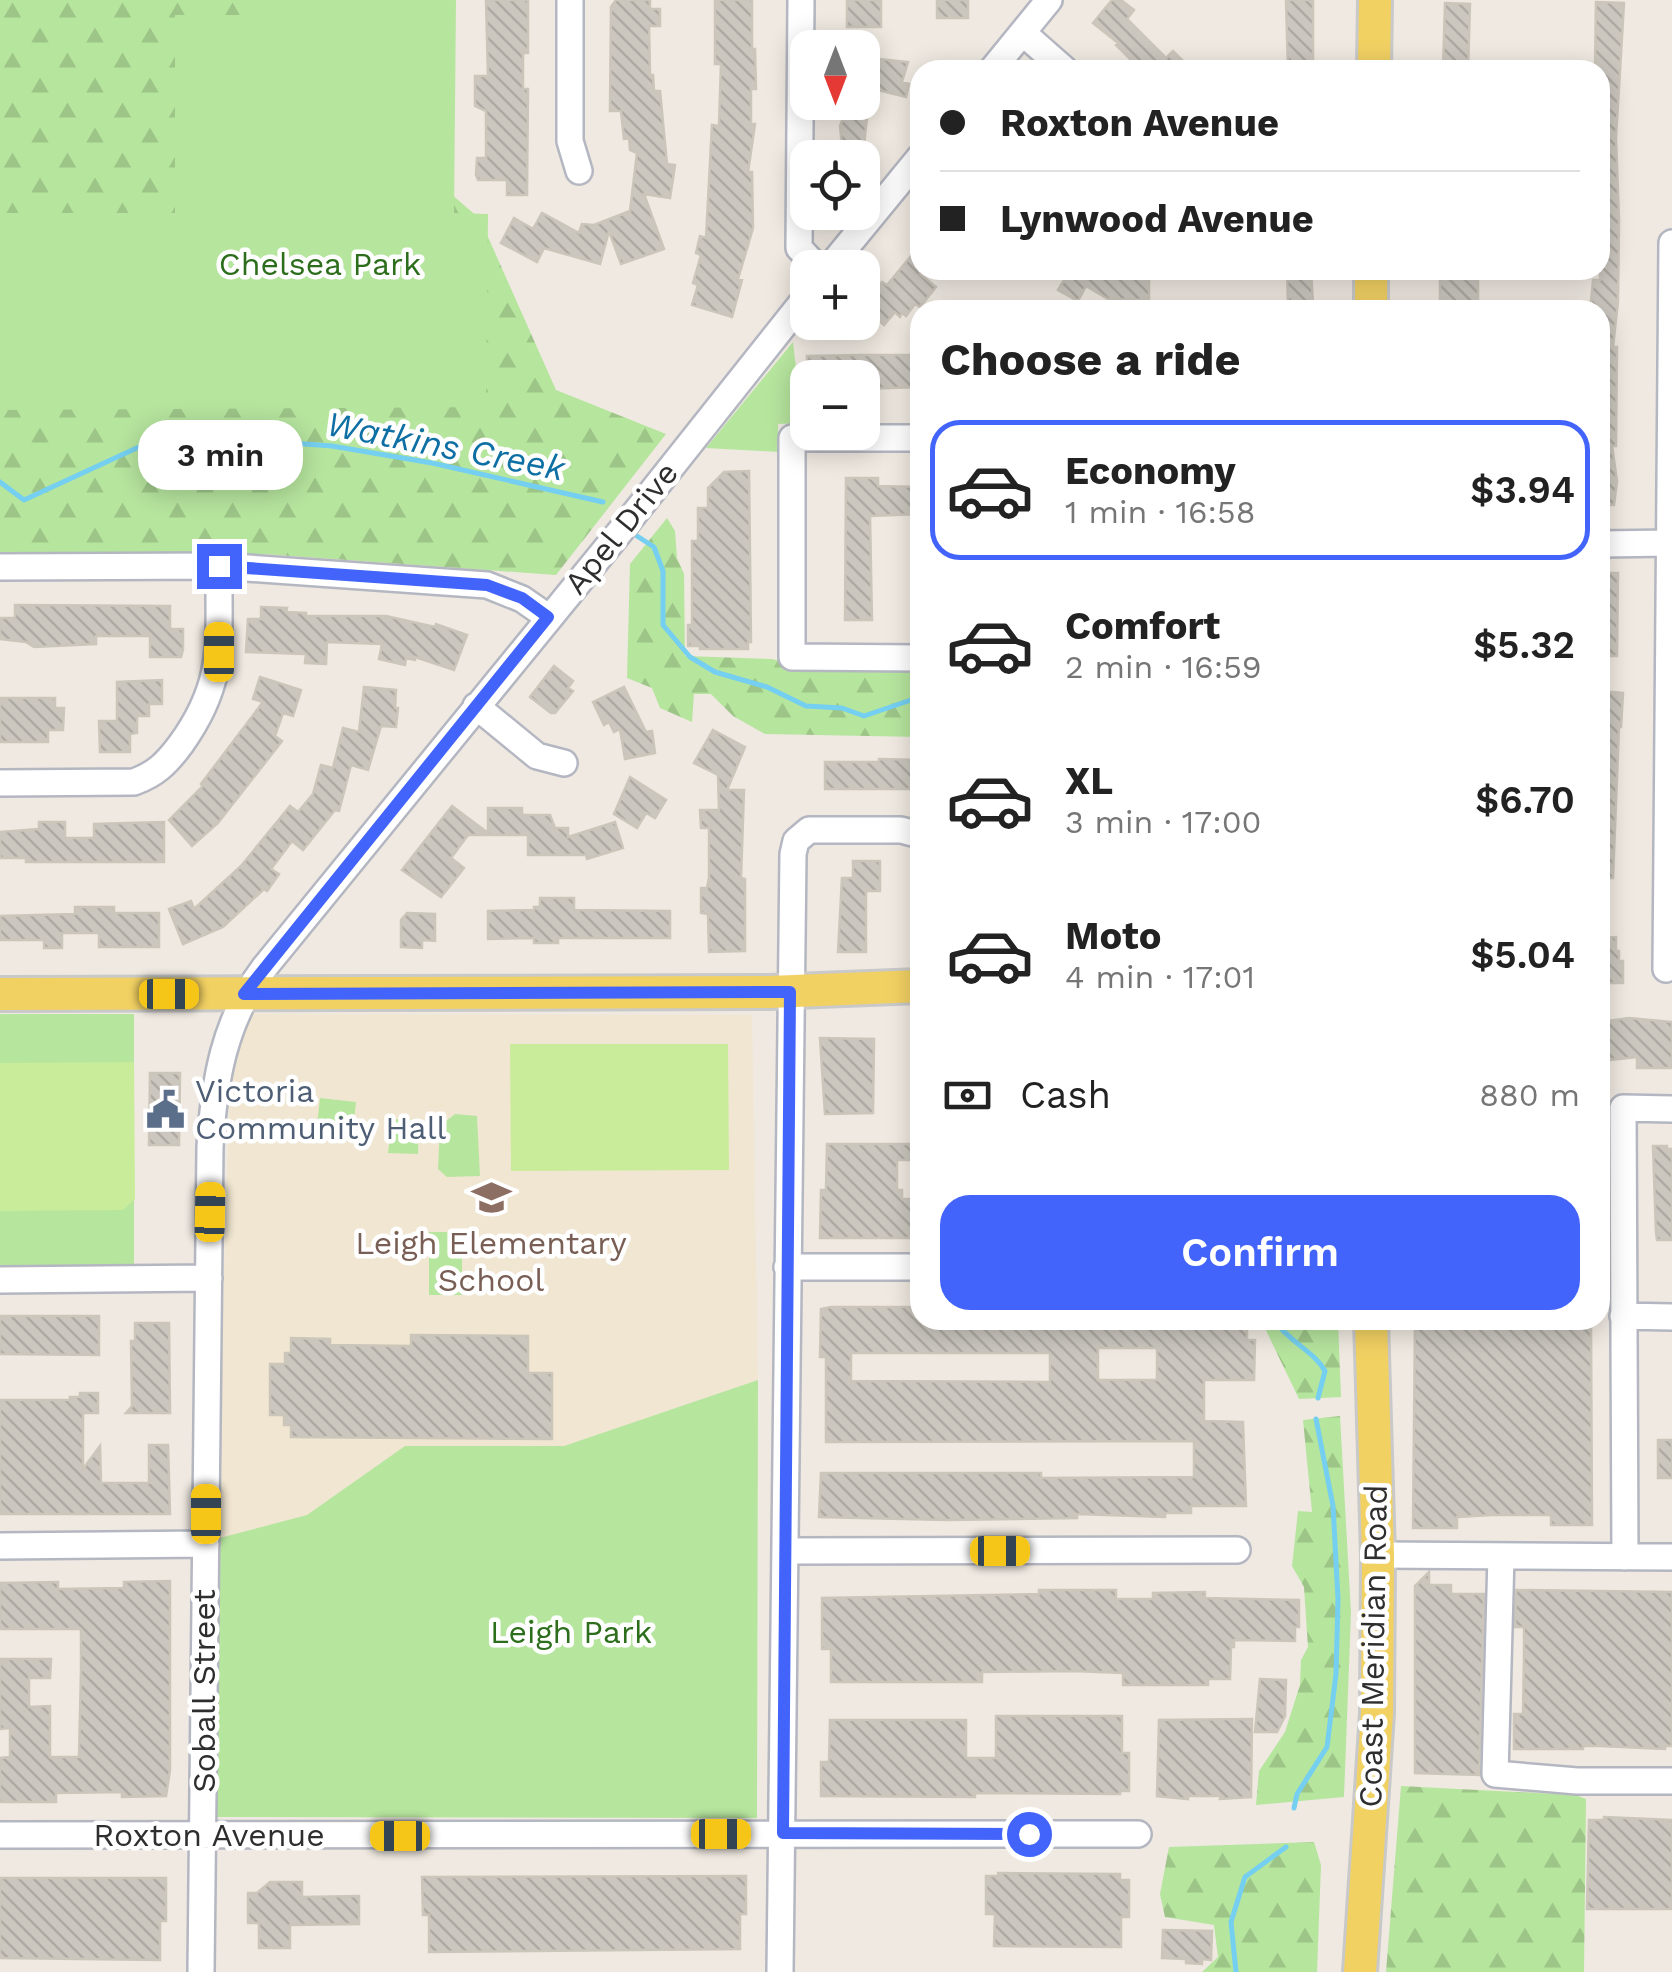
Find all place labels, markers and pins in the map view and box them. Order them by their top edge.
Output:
place label: Victoria Community Hall [195,1072,446,1147]
public building icon: Victoria Community Hall [144,1088,186,1130]
school or university icon: Leigh Elementary School [470,1177,512,1219]
place label: Leigh Elementary School [355,1224,627,1299]

